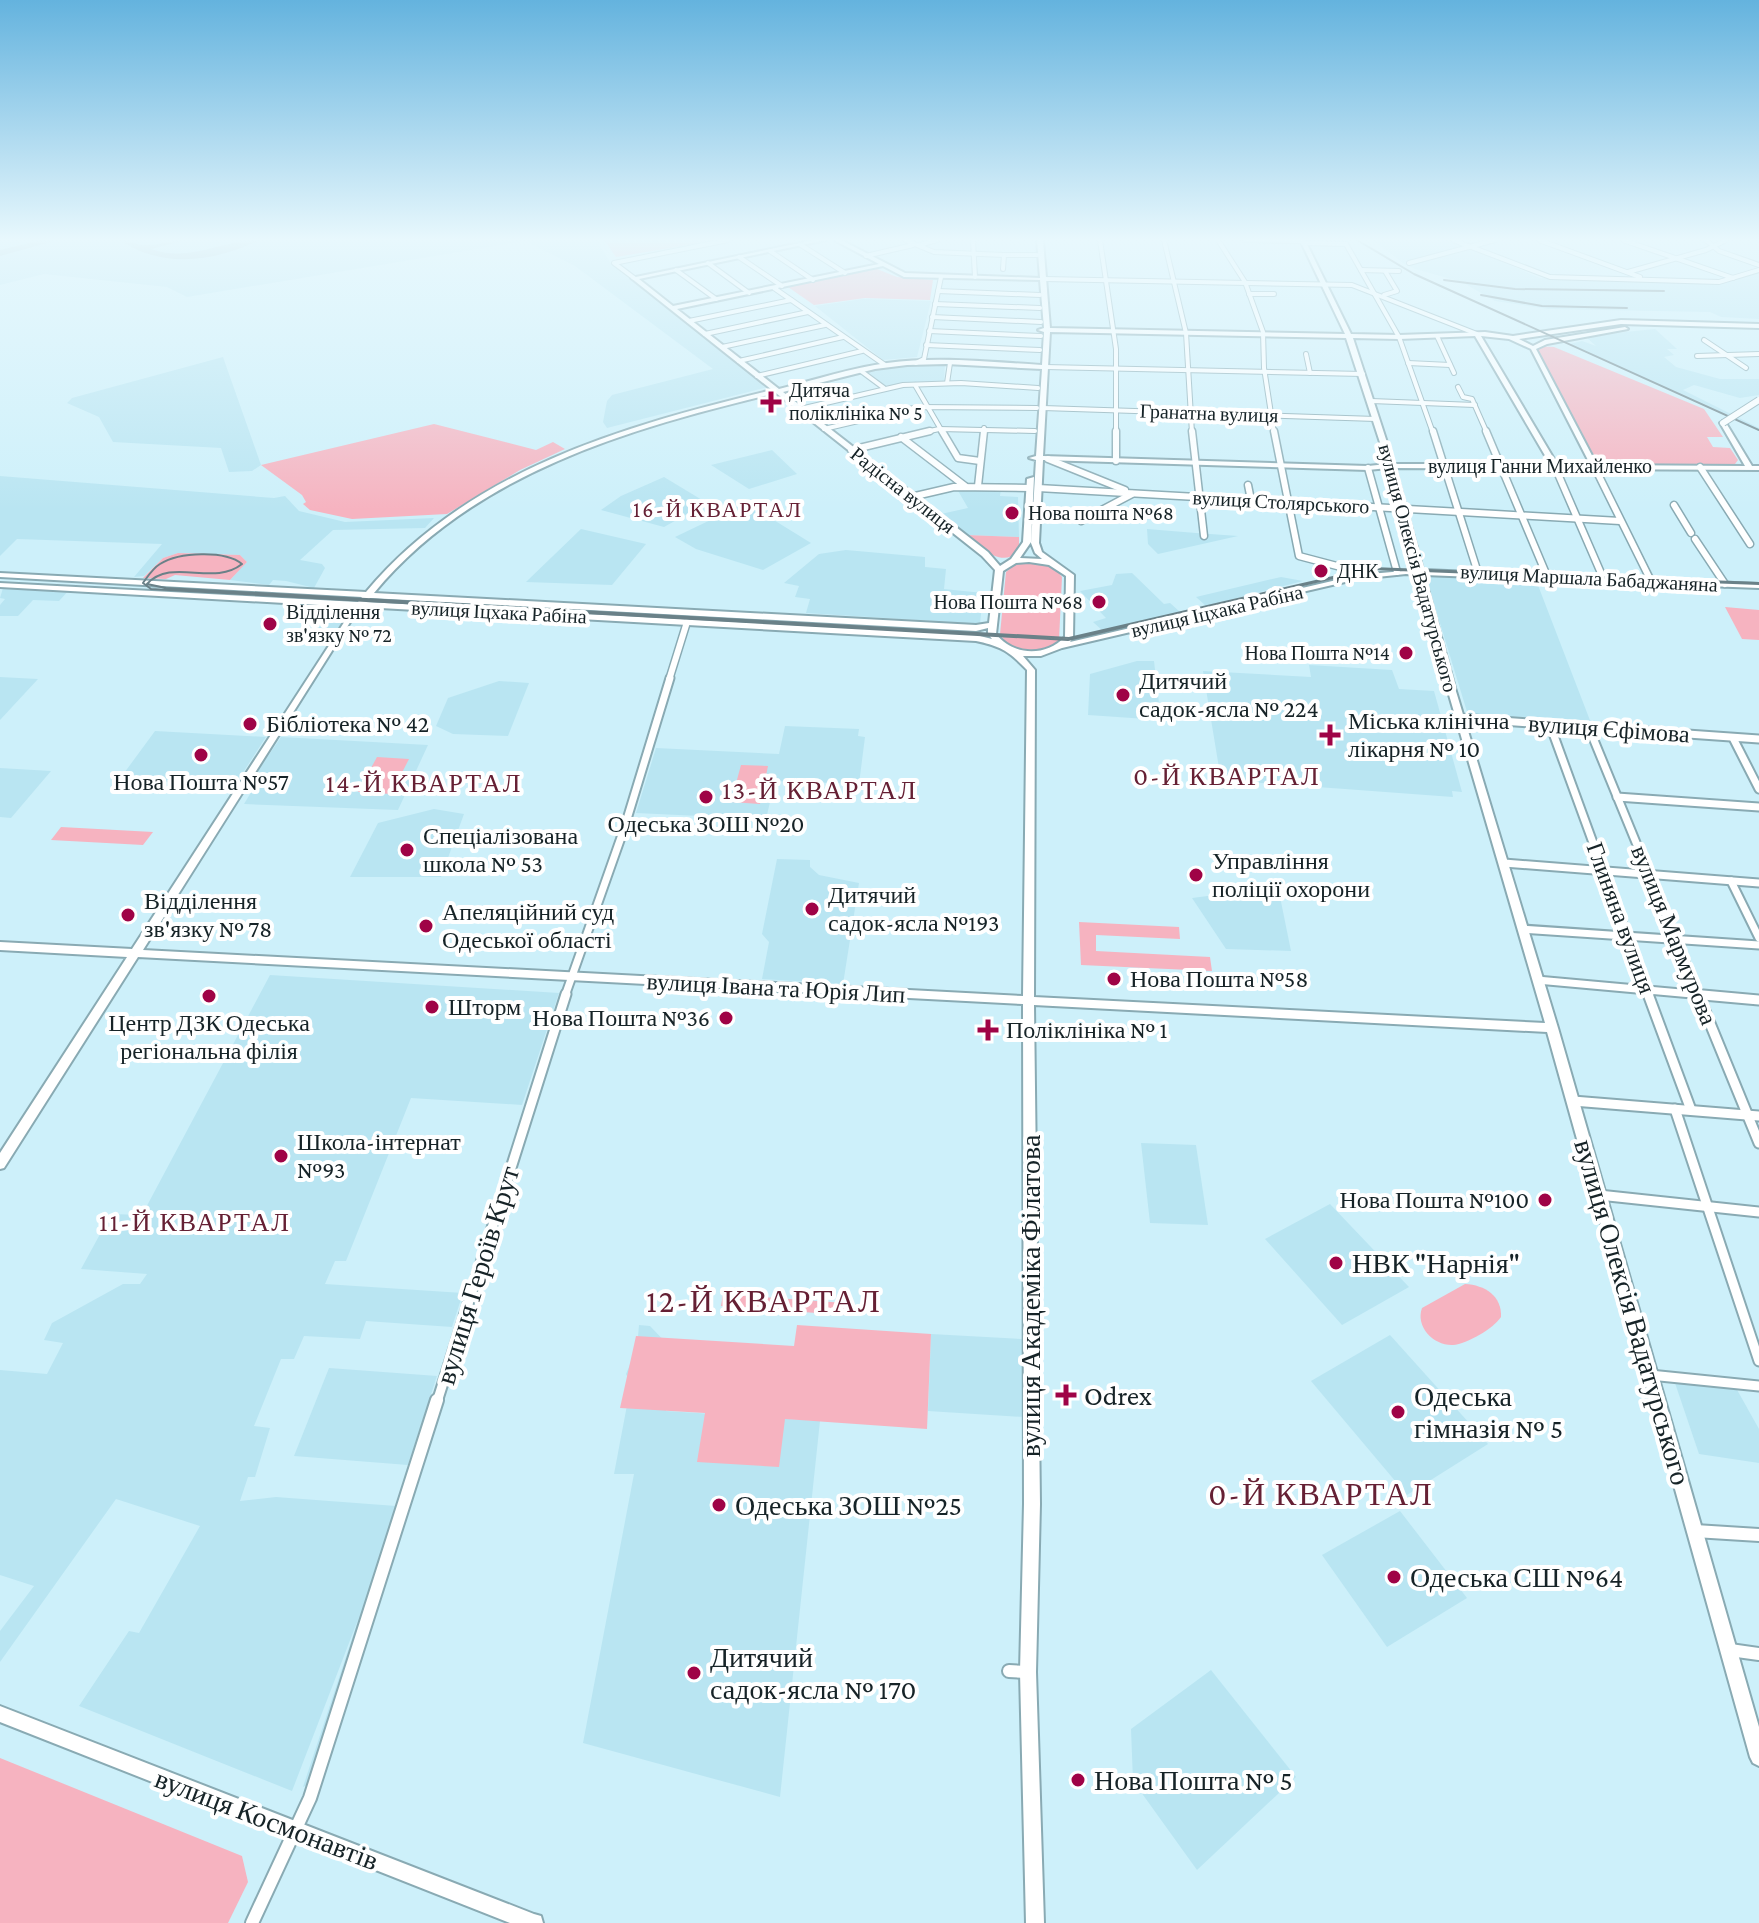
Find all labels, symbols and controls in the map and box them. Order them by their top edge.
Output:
place label: Дитяча поліклініка № 5 [789,379,923,424]
marker: Дитяча поліклініка № 5 [760,391,782,413]
street label: Гранатна вулиця [1139,400,1279,427]
street label: Радісна вулиця [846,442,960,538]
street label: вулиця Олексія Вадатурського [1373,442,1462,695]
street label: вулиця Ганни Михайленко [1428,455,1652,478]
street label: вулиця Столярського [1192,486,1370,519]
district label: 16-Й КВАРТАЛ [633,497,803,522]
place label: Нова пошта №68 [1028,502,1174,524]
marker: Нова пошта №68 [1003,504,1021,522]
place label: ДНК [1337,560,1379,583]
street label: вулиця Маршала Бабаджаняна [1460,560,1718,597]
marker: ДНК [1312,562,1330,580]
street label: вулиця Іцхака Рабіна [1129,581,1305,642]
place label: Нова Пошта №68 [933,591,1083,613]
marker: Нова Пошта №68 [1090,593,1108,611]
street label: вулиця Іцхака Рабіна [411,596,587,629]
place label: Відділення зв'язку № 72 [286,601,392,647]
marker: Відділення зв'язку № 72 [261,615,279,633]
place label: Нова Пошта №14 [1244,642,1390,664]
marker: Нова Пошта №14 [1397,644,1415,662]
place label: Дитячий садок-ясла № 224 [1139,667,1319,722]
marker: Дитячий садок-ясла № 224 [1114,686,1132,704]
place label: Міська клінічна лікарня № 10 [1348,707,1510,762]
street label: вулиця Єфімова [1528,709,1691,748]
place label: Бібліотека № 42 [266,710,429,737]
marker: Бібліотека № 42 [241,715,259,733]
marker: Міська клінічна лікарня № 10 [1319,724,1341,746]
marker: Нова Пошта №57 [192,746,210,764]
district label: 0-Й КВАРТАЛ [1133,762,1321,791]
place label: Нова Пошта №57 [113,768,289,795]
district label: 14-Й КВАРТАЛ [326,769,522,798]
district label: 13-Й КВАРТАЛ [722,776,918,805]
marker: Одеська ЗОШ №20 [697,788,715,806]
place label: Одеська ЗОШ №20 [608,810,804,837]
place label: Спеціалізована школа № 53 [423,822,578,877]
street label: Глиняна вулиця [1582,839,1661,997]
marker: Спеціалізована школа № 53 [398,841,416,859]
street label: вулиця Мармурова [1626,841,1723,1029]
place label: Управління поліції охорони [1212,847,1370,902]
marker: Управління поліції охорони [1187,866,1205,884]
place label: Дитячий садок-ясла №193 [828,881,999,936]
place label: Відділення зв'язку № 78 [144,887,272,942]
place label: Апеляційний суд Одеської області [442,898,614,953]
marker: Дитячий садок-ясла №193 [803,900,821,918]
marker: Відділення зв'язку № 78 [119,906,137,924]
marker: Апеляційний суд Одеської області [417,917,435,935]
place label: Нова Пошта №58 [1130,965,1308,992]
street label: вулиця Івана та Юрія Лип [646,967,906,1008]
marker: Нова Пошта №58 [1105,970,1123,988]
marker: Центр ДЗК Одеська регіональна філія [200,987,218,1005]
place label: Шторм [448,993,521,1020]
marker: Шторм [423,998,441,1016]
place label: Нова Пошта №36 [532,1004,710,1031]
place label: Центр ДЗК Одеська регіональна філія [108,1009,310,1064]
marker: Нова Пошта №36 [717,1009,735,1027]
place label: Поліклініка № 1 [1006,1016,1168,1043]
marker: Поліклініка № 1 [977,1019,999,1041]
place label: Школа-інтернат №93 [297,1128,461,1183]
street label: вулиця Академіка Філатова [1015,1134,1046,1457]
street label: вулиця Олексія Вадатурського [1568,1136,1697,1489]
marker: Школа-інтернат №93 [272,1147,290,1165]
street label: вулиця Героїв Крут [430,1162,525,1388]
place label: Нова Пошта №100 [1339,1186,1529,1213]
marker: Нова Пошта №100 [1536,1191,1554,1209]
district label: 11-Й КВАРТАЛ [99,1208,291,1237]
place label: НВК "Нарнія" [1352,1248,1520,1279]
marker: НВК "Нарнія" [1327,1254,1345,1272]
district label: 12-Й КВАРТАЛ [646,1283,882,1319]
place label: Odrex [1084,1380,1152,1411]
place label: Одеська гімназія № 5 [1414,1381,1563,1444]
marker: Odrex [1055,1384,1077,1406]
marker: Одеська гімназія № 5 [1389,1403,1407,1421]
district label: 0-Й КВАРТАЛ [1208,1476,1434,1512]
place label: Одеська ЗОШ №25 [735,1490,962,1521]
marker: Одеська ЗОШ №25 [710,1496,728,1514]
place label: Одеська СШ №64 [1410,1562,1623,1593]
marker: Одеська СШ №64 [1385,1568,1403,1586]
place label: Дитячий садок-ясла № 170 [710,1642,916,1705]
marker: Дитячий садок-ясла № 170 [685,1664,703,1682]
street label: вулиця Космонавтів [151,1763,383,1876]
place label: Нова Пошта № 5 [1094,1765,1293,1796]
marker: Нова Пошта № 5 [1069,1771,1087,1789]

